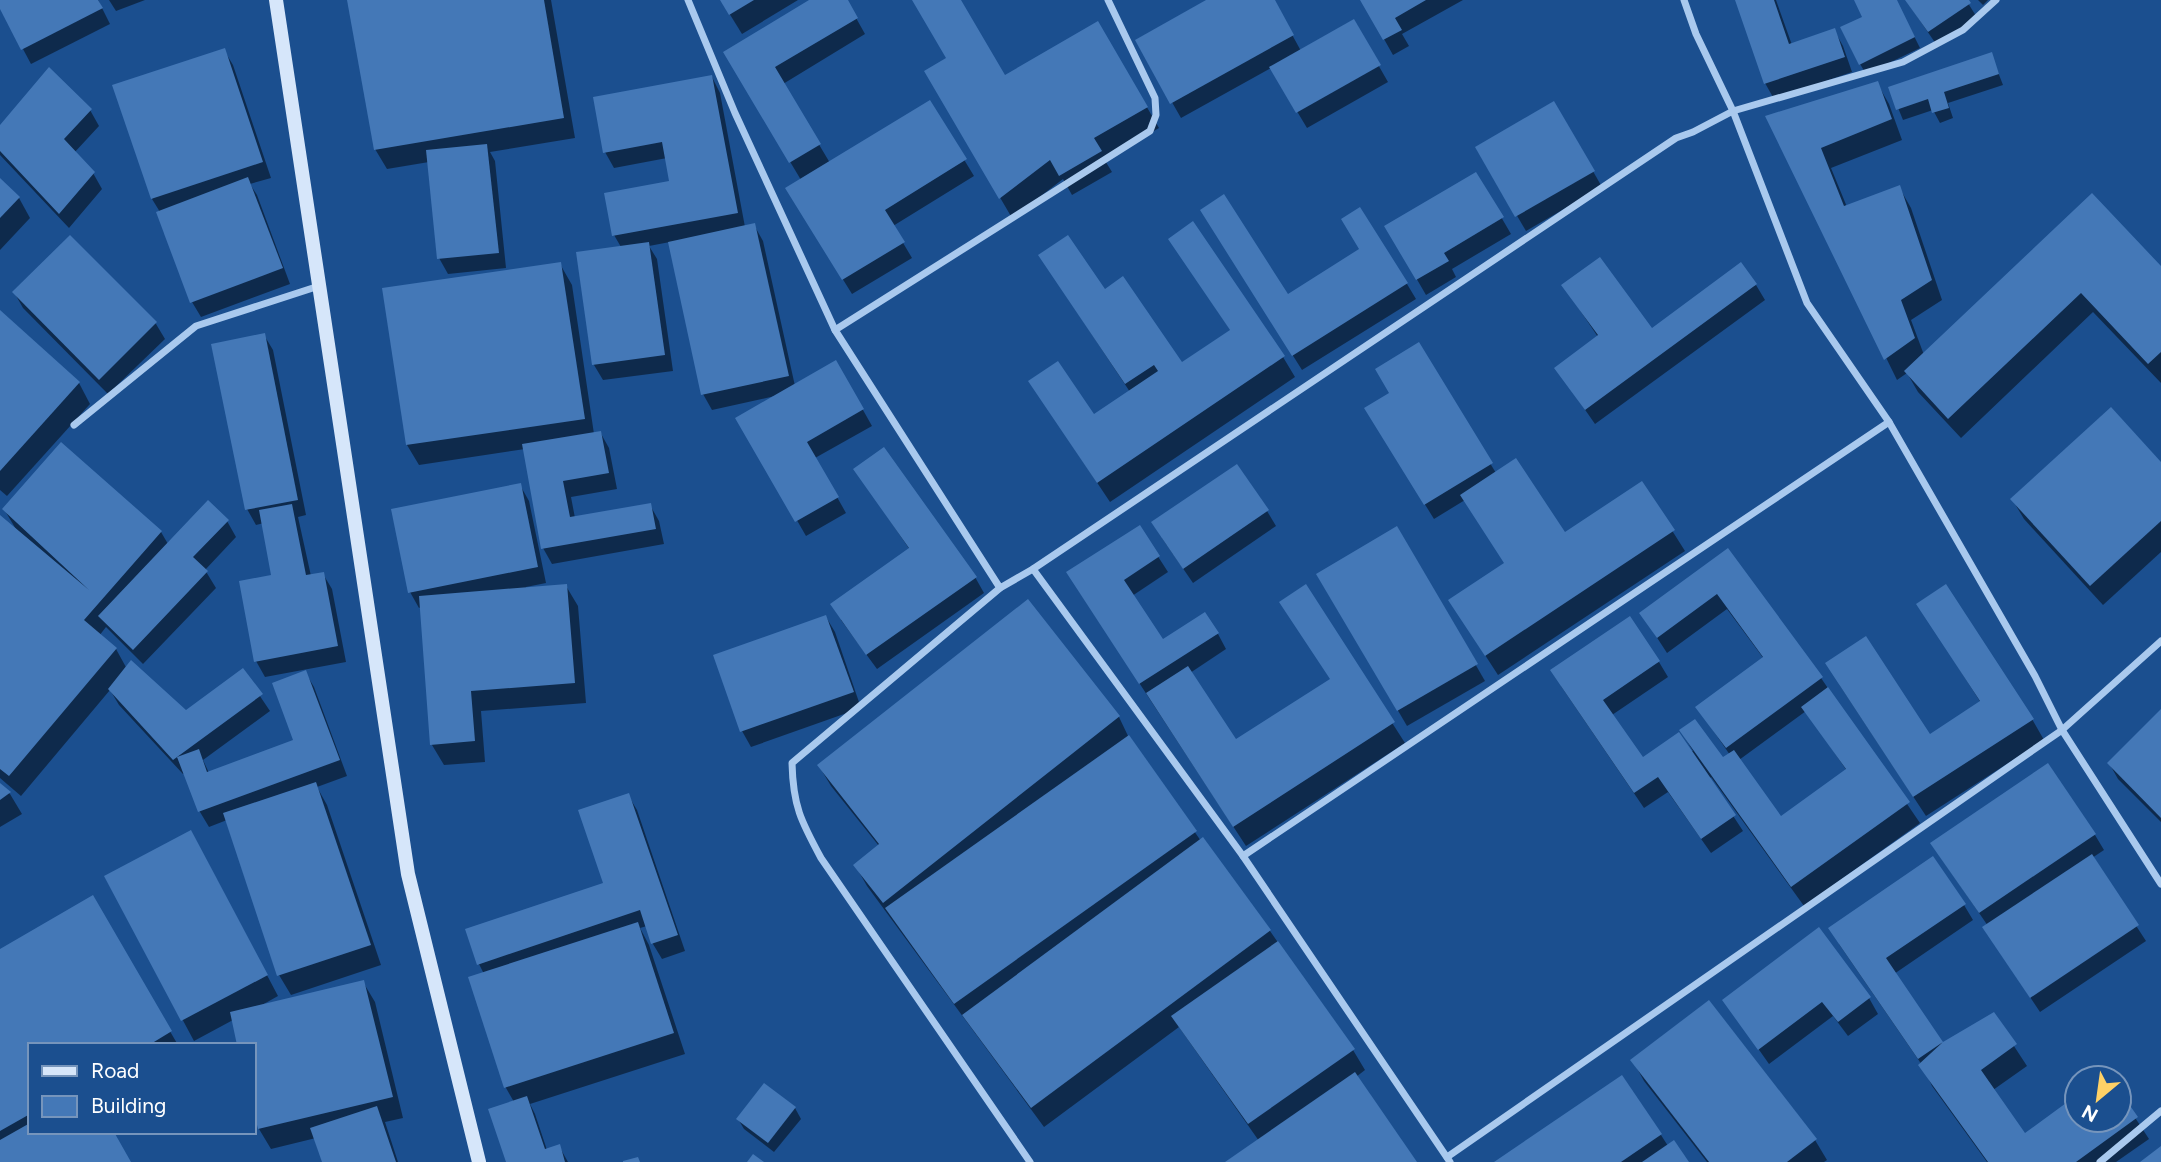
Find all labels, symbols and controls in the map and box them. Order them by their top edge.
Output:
legend [28,1043,256,1134]
text: Road [91,1058,139,1083]
north arrow [2063,1064,2133,1134]
text: Building [91,1093,166,1118]
text: N [2078,1100,2102,1127]

